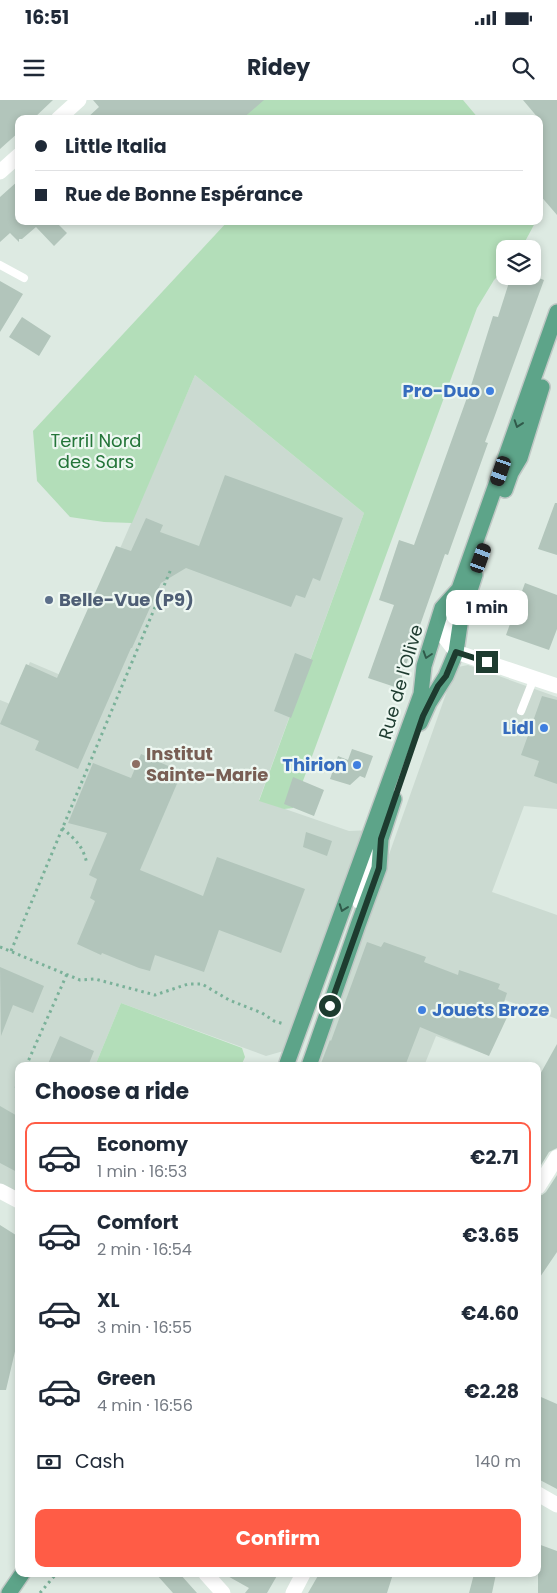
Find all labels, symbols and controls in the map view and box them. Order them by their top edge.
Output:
text: 16:51 [25,4,69,31]
text: Ridey [247,52,310,83]
icon: menu [20,54,48,82]
icon: search [509,54,537,82]
text: Little Italia [65,133,167,160]
text: Rue de Bonne Espérance [65,181,303,208]
map controls [496,240,541,285]
button: layers [496,240,541,285]
place label: Pro-Duo [402,378,480,403]
marker: Pro-Duo [484,385,496,397]
one-way arrow [514,419,524,428]
park label: Terril Nord des Sars [50,428,142,474]
car [489,454,512,488]
car [468,541,493,575]
place label: Belle-Vue (P9) [59,587,194,612]
callout: 1 min [446,590,528,624]
marker: Belle-Vue (P9) [43,594,55,606]
text: 1 min [466,596,508,619]
street label: Rue de l'Olive [372,622,429,742]
one-way arrow [423,650,433,659]
route end [476,651,498,673]
place label: Lidl [503,715,534,740]
marker: Lidl [538,722,550,734]
place label: Institut Sainte-Marie [146,741,268,787]
place label: Thirion [282,752,347,777]
marker: Institut Sainte-Marie [130,758,142,770]
marker: Thirion [351,759,363,771]
one-way arrow [339,903,349,912]
route start [319,995,341,1017]
place label: Jouets Broze [432,997,549,1022]
marker: Jouets Broze [416,1004,428,1016]
text: Choose a ride [35,1076,189,1107]
text: Economy [97,1131,188,1158]
icon: car [37,1135,82,1180]
text: €2.71 [470,1144,519,1171]
text: 1 min · 16:53 [97,1160,187,1183]
text: Comfort [97,1209,179,1236]
icon: car [37,1213,82,1258]
text: €3.65 [463,1222,519,1249]
text: 2 min · 16:54 [97,1238,192,1261]
text: XL [97,1287,120,1314]
icon: car [37,1291,82,1336]
text: €4.60 [461,1300,519,1327]
text: 3 min · 16:55 [97,1316,192,1339]
text: Green [97,1365,156,1392]
icon: car [37,1369,82,1414]
text: €2.28 [465,1378,519,1405]
text: 4 min · 16:56 [97,1394,193,1417]
icon: cash [35,1448,63,1476]
text: Cash [75,1448,125,1475]
text: 140 m [475,1450,521,1473]
button: Confirm [35,1509,521,1567]

